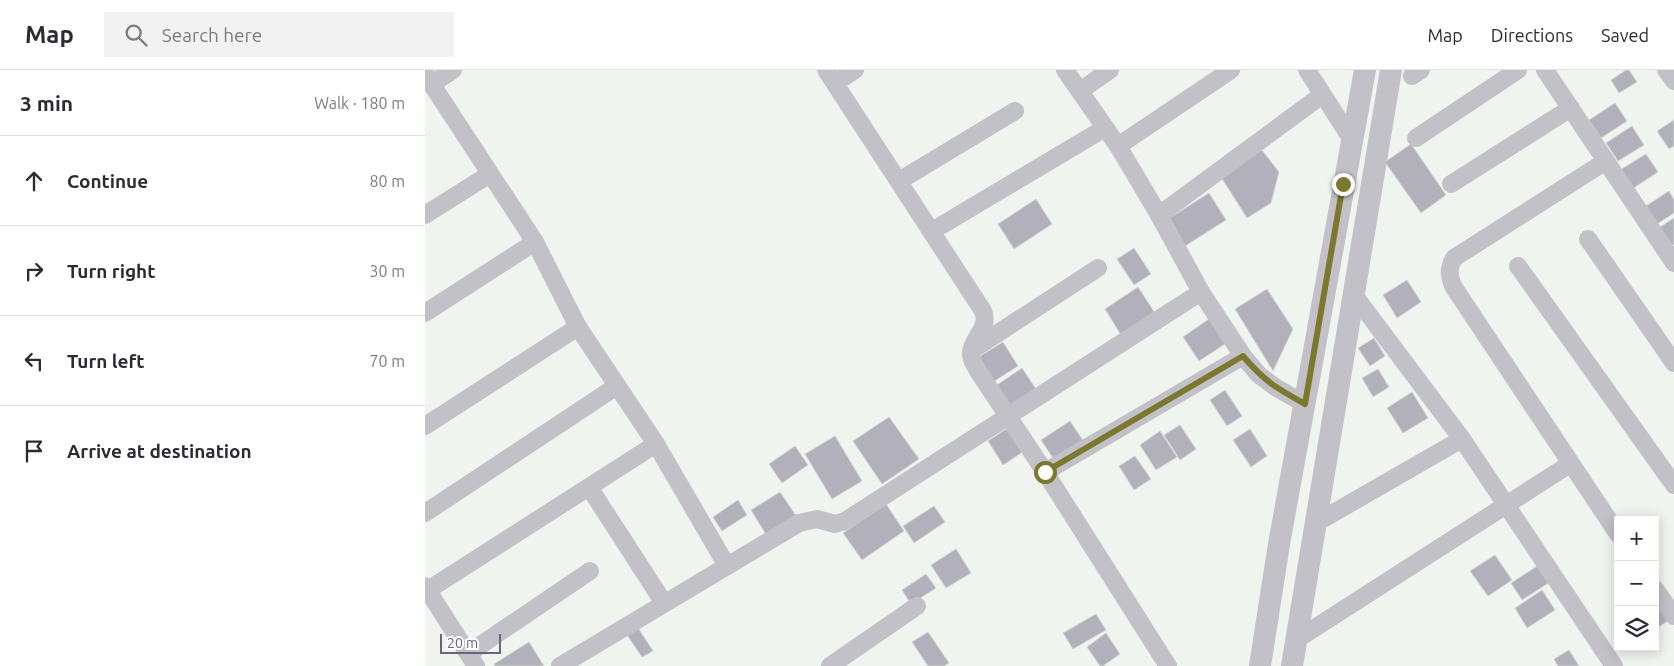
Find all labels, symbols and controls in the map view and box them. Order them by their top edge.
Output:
search box [104,12,454,57]
text: Map [25,21,74,48]
icon: search [122,21,150,49]
text: Search here [162,24,262,46]
text: Map [1427,25,1463,45]
text: Directions [1491,25,1573,45]
text: Saved [1601,25,1649,45]
text: 3 min [20,91,73,115]
text: Walk · 180 m [314,94,405,112]
icon: ahead [20,167,48,195]
text: Continue [67,170,148,192]
text: 80 m [369,172,405,190]
route end [1332,173,1355,196]
icon: right [20,257,48,285]
text: Turn right [67,260,155,282]
text: 30 m [369,262,405,280]
icon: left [20,347,48,375]
text: Turn left [67,350,145,372]
text: 70 m [369,352,405,370]
icon: arrive [20,437,48,465]
text: Arrive at destination [67,440,252,462]
route start [1034,461,1057,484]
map controls [1614,516,1659,651]
button: + [1614,516,1659,561]
button: − [1614,561,1659,606]
button: layers [1614,606,1659,651]
scale bar [440,631,501,654]
text: 20 m [447,635,478,651]

